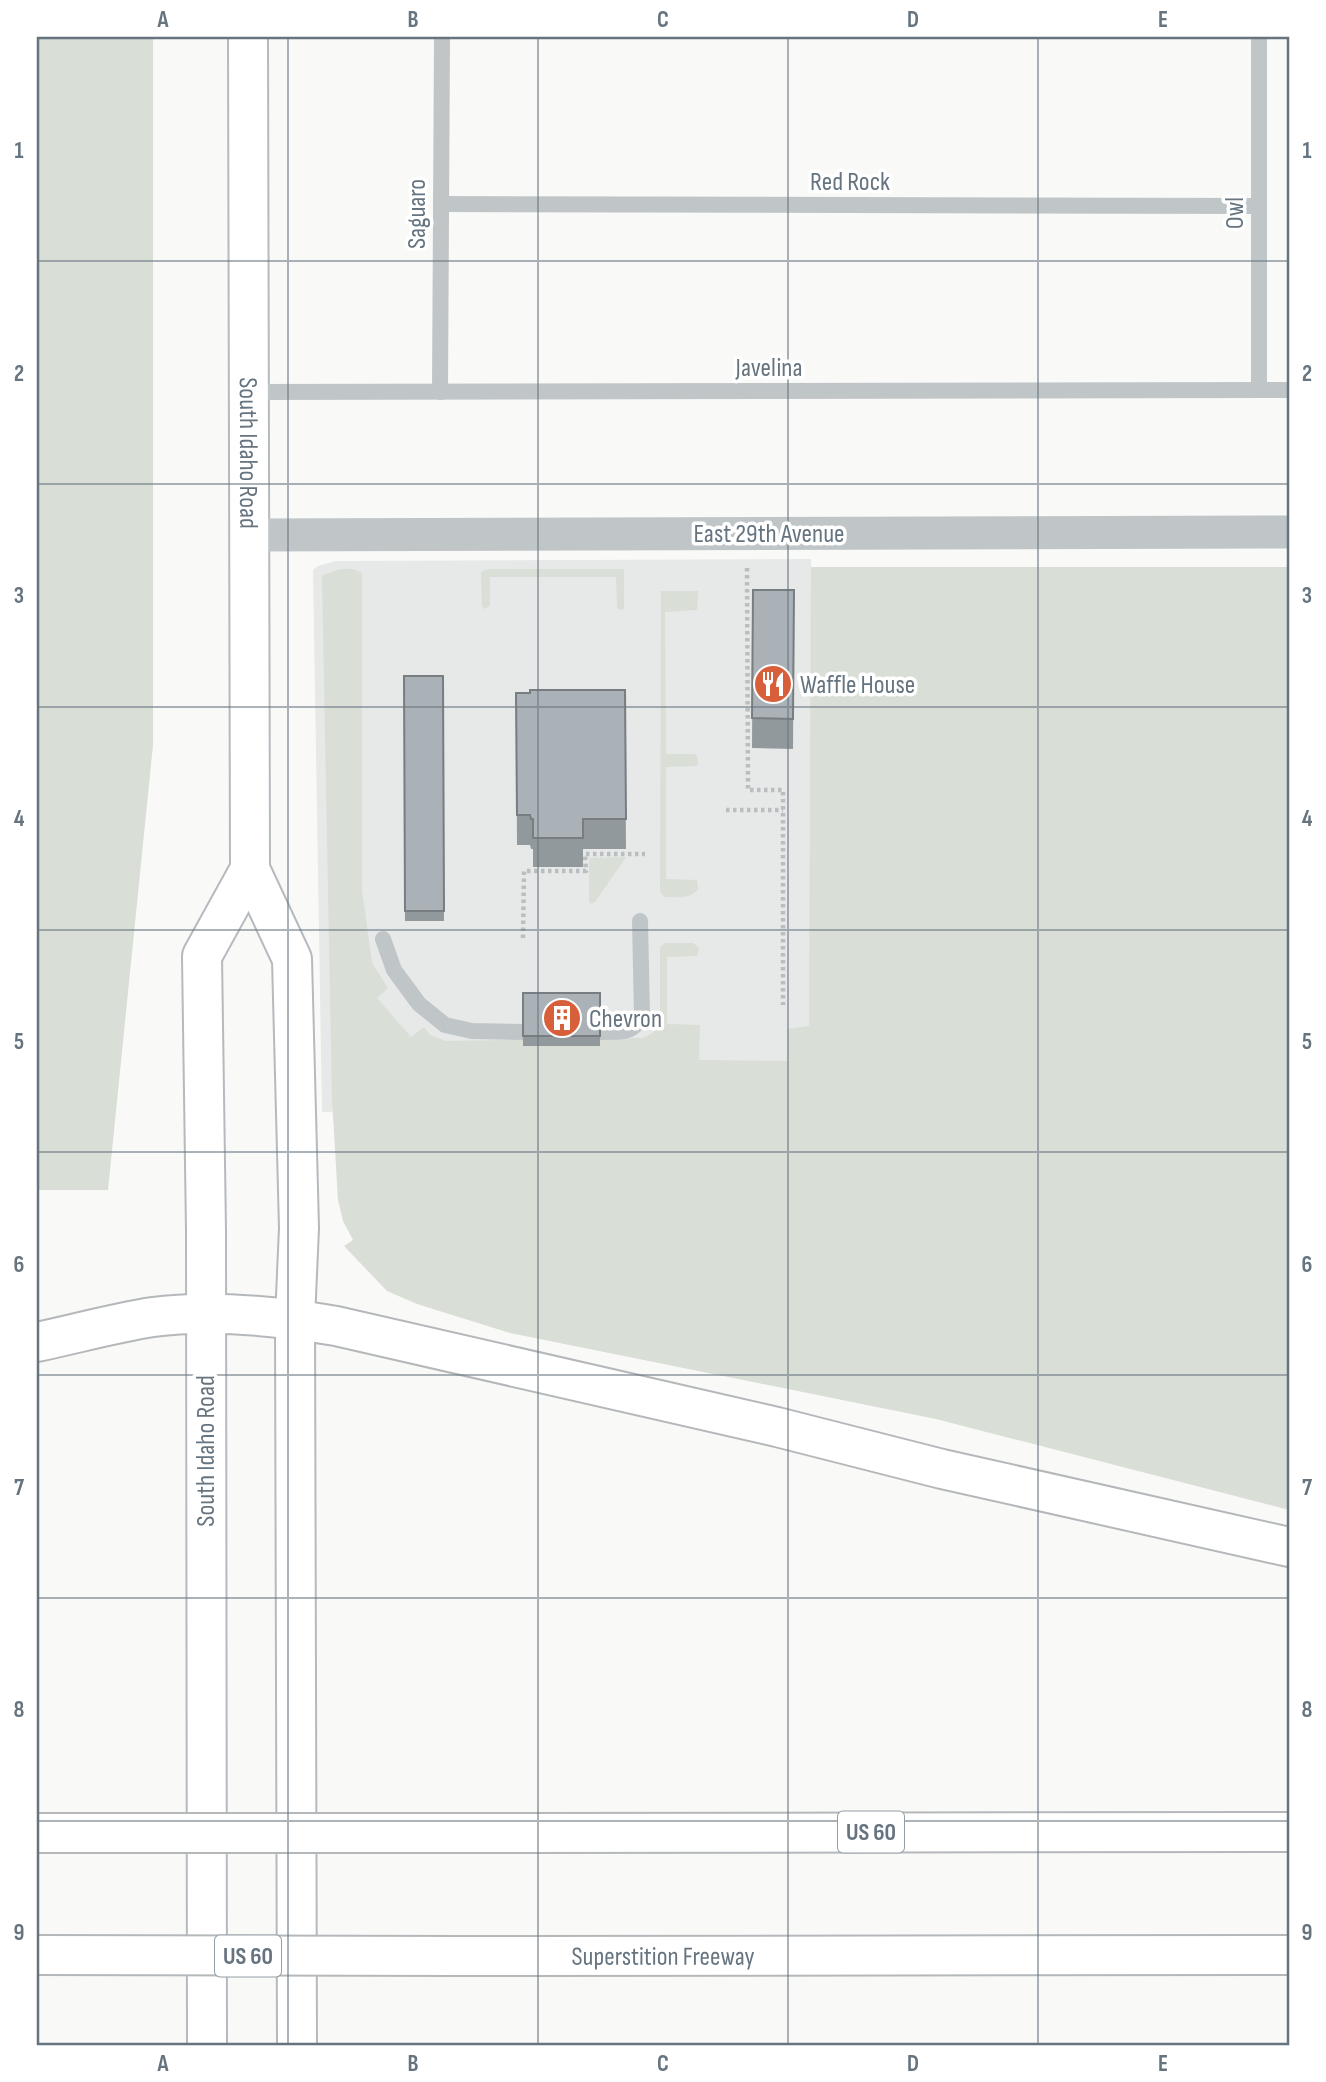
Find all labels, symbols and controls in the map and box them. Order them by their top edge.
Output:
text: A [157,6,170,34]
text: B [408,6,419,34]
text: C [657,6,669,34]
text: D [907,6,919,34]
text: E [1158,6,1168,34]
text: 1 [14,137,24,165]
text: 1 [1302,137,1312,165]
street label: Red Rock [810,167,890,198]
street label: Saguaro [402,179,433,249]
street label: Owl [1220,197,1251,229]
street label: Javelina [735,353,802,384]
text: 2 [14,360,24,388]
text: 2 [1302,360,1312,388]
street label: South Idaho Road [232,377,263,529]
street label: East 29th Avenue [694,519,844,550]
text: 3 [14,582,24,610]
text: 3 [1302,582,1312,610]
restaurant icon: Waffle House [752,663,794,705]
place label: Waffle House [800,670,915,701]
text: 4 [14,805,25,833]
text: 4 [1302,805,1313,833]
building icon: Chevron [541,997,583,1039]
place label: Chevron [589,1004,662,1035]
text: 5 [14,1028,24,1056]
text: 5 [1302,1028,1312,1056]
text: 6 [14,1251,24,1279]
text: 6 [1302,1251,1312,1279]
street label: South Idaho Road [191,1375,222,1527]
text: 7 [14,1474,24,1502]
text: 7 [1302,1474,1312,1502]
text: 8 [14,1696,25,1724]
text: 8 [1302,1696,1313,1724]
road number: US 60 [838,1812,904,1853]
text: 9 [14,1919,24,1947]
text: 9 [1302,1919,1312,1947]
road number: US 60 [215,1936,281,1977]
street label: Superstition Freeway [571,1942,755,1973]
text: A [157,2050,170,2078]
text: B [408,2050,419,2078]
text: C [657,2050,669,2078]
text: D [907,2050,919,2078]
text: E [1158,2050,1168,2078]

